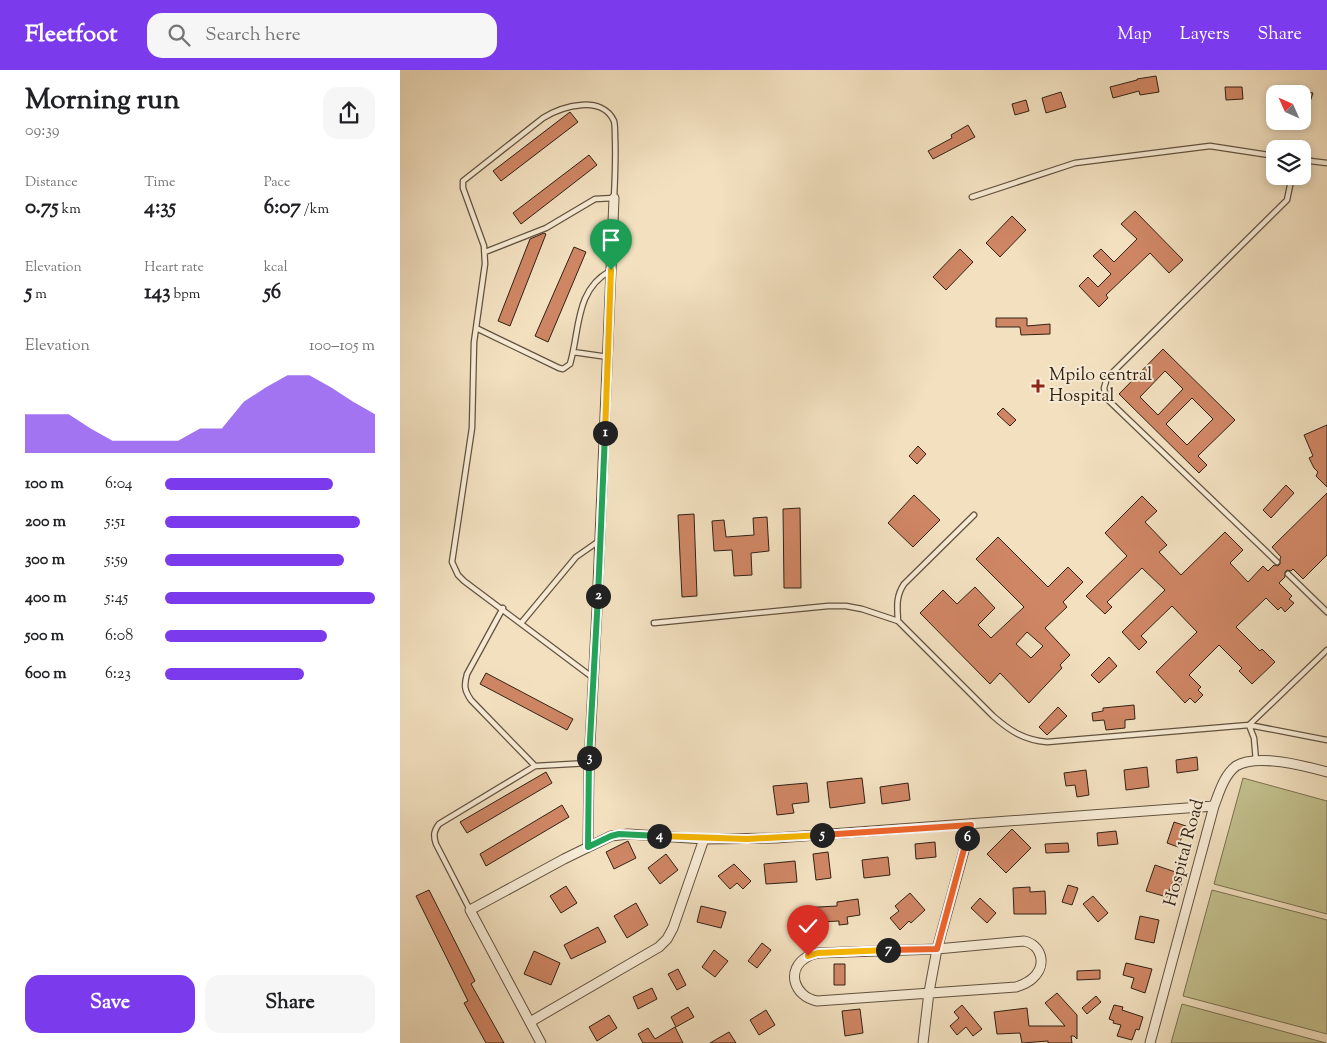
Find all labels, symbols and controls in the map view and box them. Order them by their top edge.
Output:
search box [147,13,497,58]
text: Fleetfoot [25,18,117,52]
icon: search [165,21,193,49]
text: Search here [205,22,301,49]
text: Map [1117,22,1152,48]
text: Layers [1180,22,1230,48]
text: Share [1258,22,1302,48]
text: Morning run [25,81,180,121]
north arrow [1266,85,1311,130]
map controls [1266,85,1311,185]
button: share [323,87,375,139]
text: 09:39 [25,120,60,143]
button: layers [1266,140,1311,185]
text: Distance [25,173,78,193]
text: Time [144,173,175,193]
text: Pace [264,173,290,193]
text: 0.75 [25,193,59,223]
text: 4:35 [144,193,176,223]
text: 6:07 [264,193,301,223]
text: km [59,200,81,220]
text: /km [301,200,329,220]
pin [590,219,632,270]
icon: arrive [597,226,625,254]
text: Elevation [25,258,82,278]
text: Heart rate [144,258,204,278]
text: kcal [264,258,288,278]
text: 5 [25,278,32,308]
text: 143 [144,278,171,308]
text: 56 [264,278,281,308]
text: m [32,285,47,305]
text: bpm [171,285,200,305]
text: Elevation [25,335,90,358]
text: 100–105 m [309,335,375,358]
place label: Mpilo central Hospital [1049,363,1152,410]
marker: Mpilo central Hospital [1031,379,1045,393]
pin: 1 [592,420,618,446]
text: 1 [603,423,608,443]
text: 100 m [25,473,64,496]
text: 6:04 [105,473,133,496]
text: 200 m [25,511,66,534]
text: 5:51 [105,511,126,534]
text: 300 m [25,549,65,572]
text: 5:59 [105,549,128,572]
pin: 2 [586,584,610,608]
text: 2 [595,586,602,606]
text: 400 m [25,587,67,610]
text: 5:45 [105,587,128,610]
text: 500 m [25,625,64,648]
text: 6:08 [105,625,133,648]
text: 600 m [25,663,67,686]
text: 6:23 [105,663,131,686]
pin: 3 [576,746,602,770]
text: 3 [587,748,592,768]
street label: Hospital Road [1158,797,1212,909]
pin: 5 [810,822,834,848]
pin: 4 [646,824,672,848]
text: 5 [820,825,825,845]
text: 4 [656,826,663,846]
pin: 6 [954,826,980,850]
text: 6 [964,828,971,848]
pin [787,905,829,956]
icon: check [794,912,822,940]
pin: 7 [876,938,900,962]
text: 7 [885,940,892,960]
button: Save [25,975,195,1033]
button: Share [205,975,375,1033]

